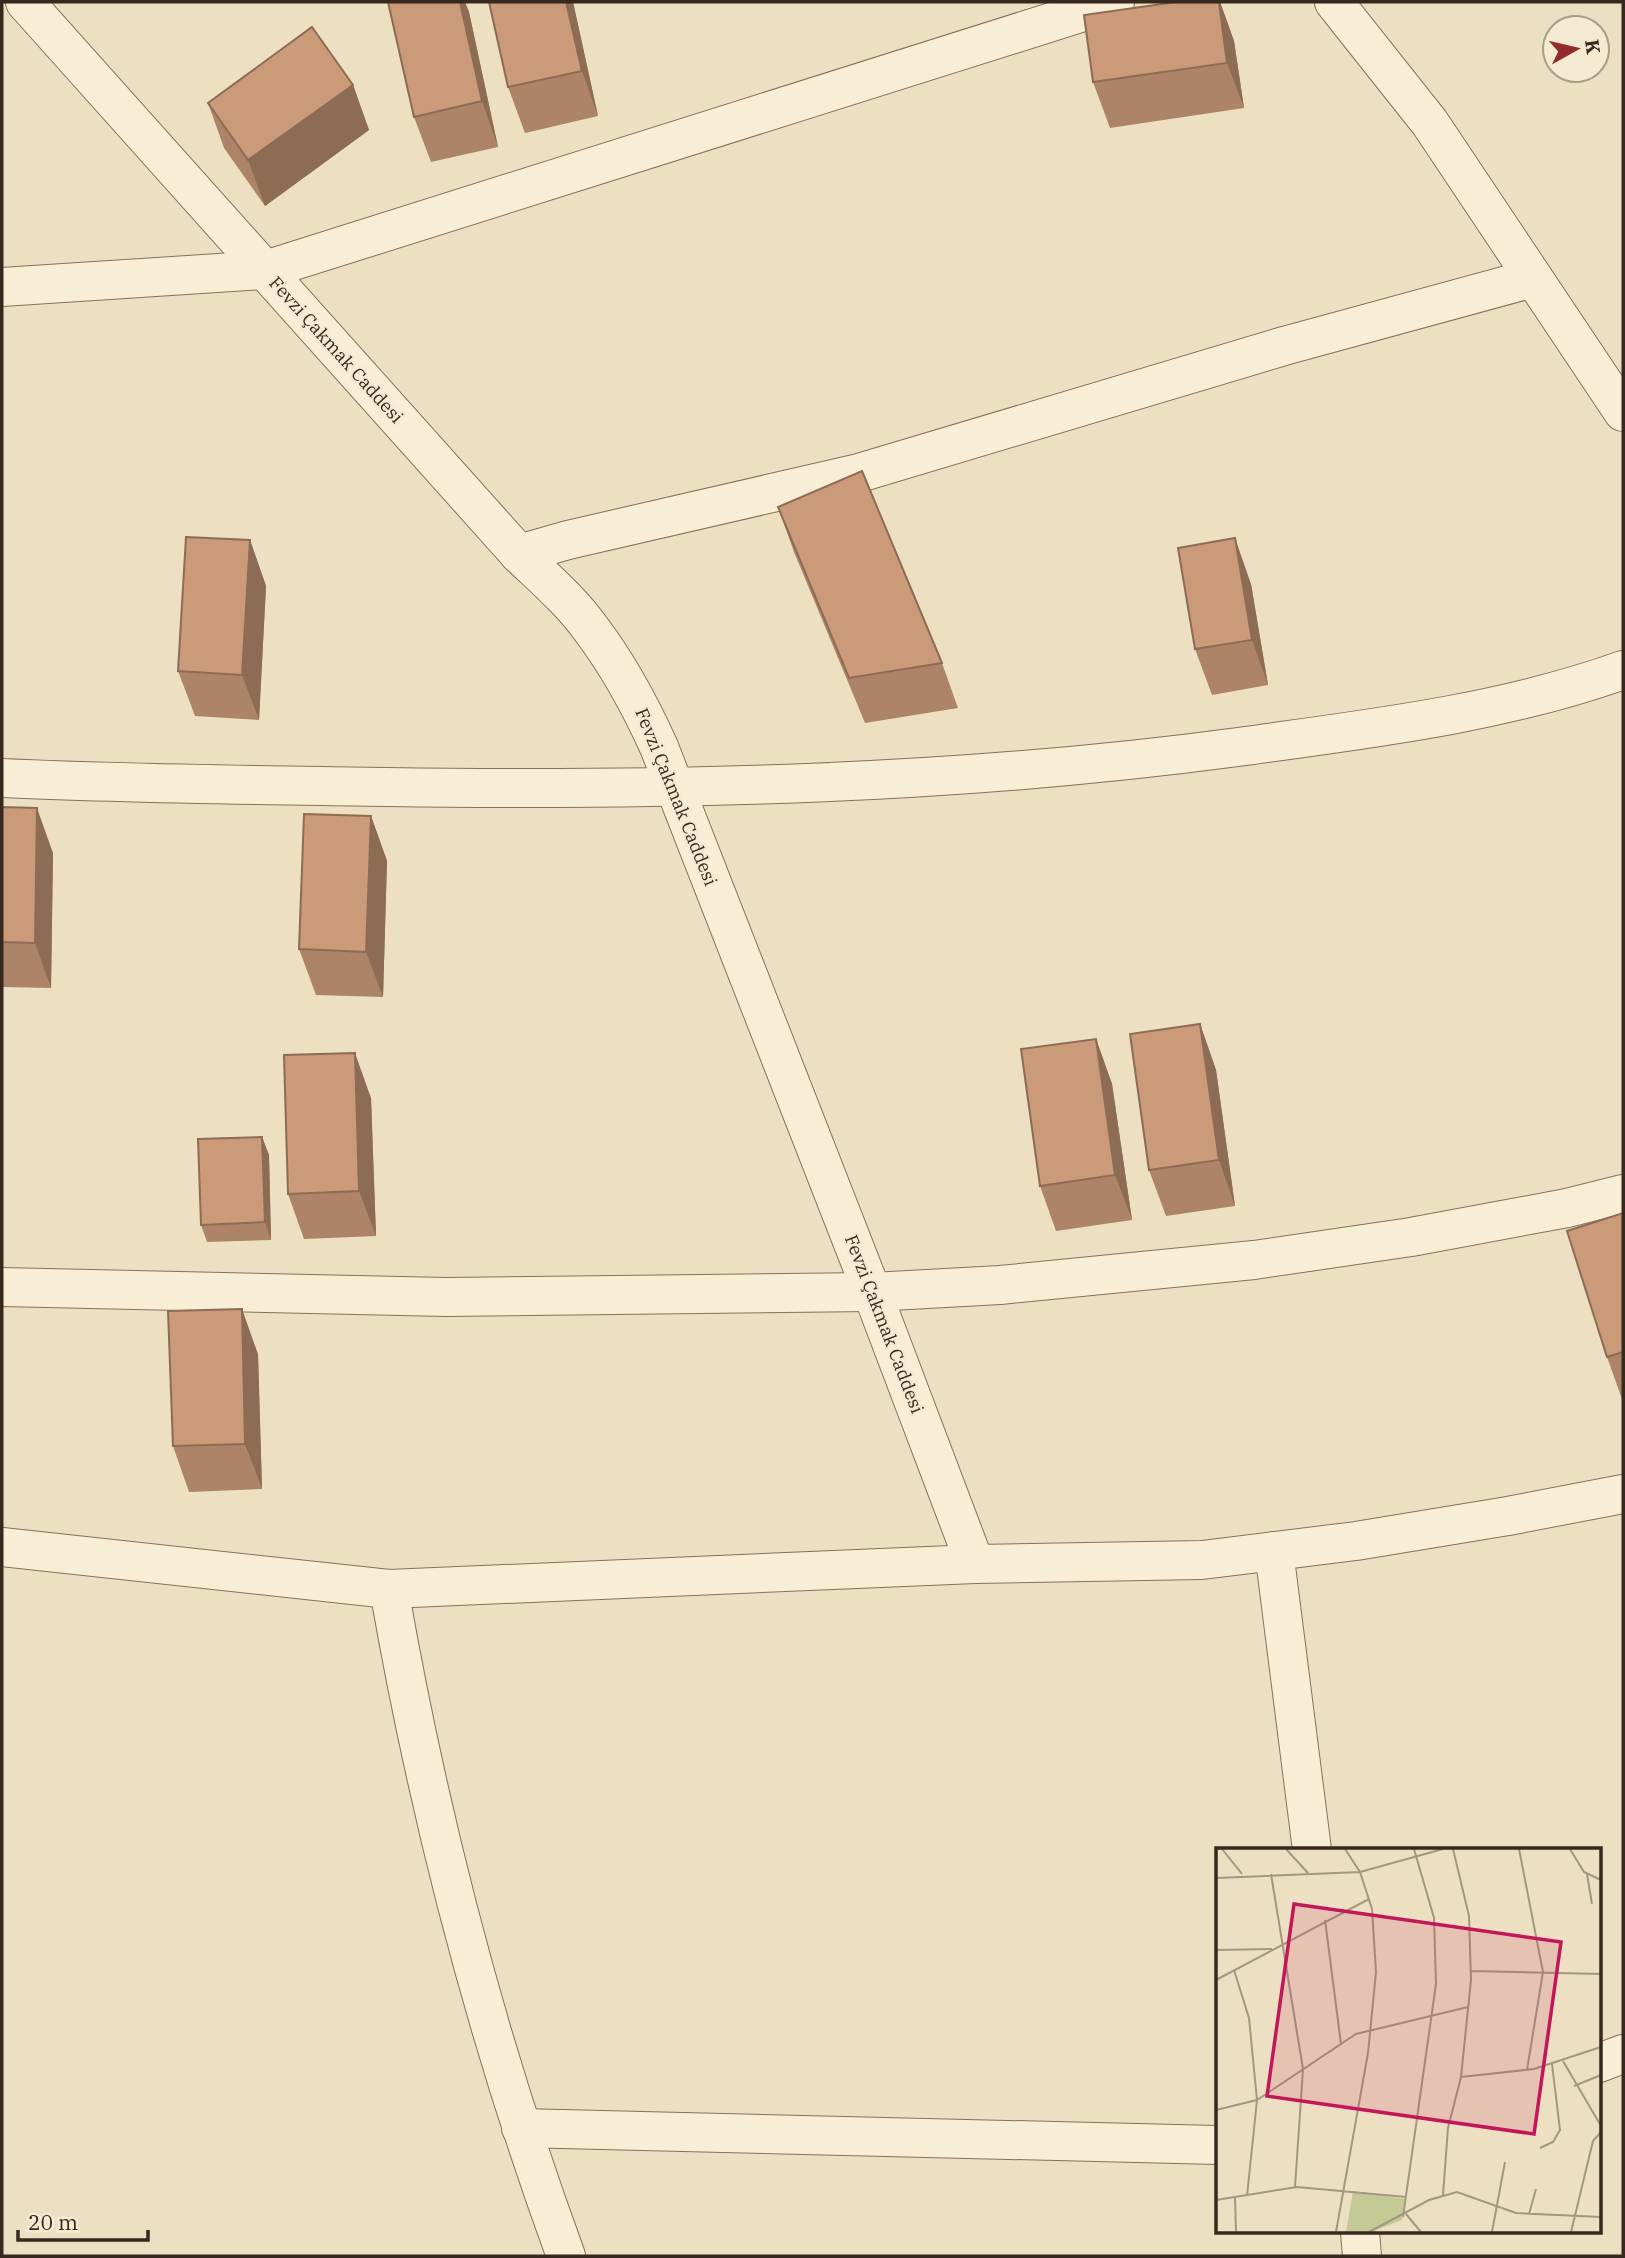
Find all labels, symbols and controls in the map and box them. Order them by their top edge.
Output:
north arrow [1541,14,1611,84]
text: K [1580,38,1606,56]
street label: Fevzi Çakmak Caddesi [264,272,409,428]
street label: Fevzi Çakmak Caddesi [630,705,723,889]
street label: Fevzi Çakmak Caddesi [840,1231,929,1417]
inset map [1216,1848,1600,2234]
scale bar [18,2198,147,2242]
text: 20 m [28,2208,78,2236]

